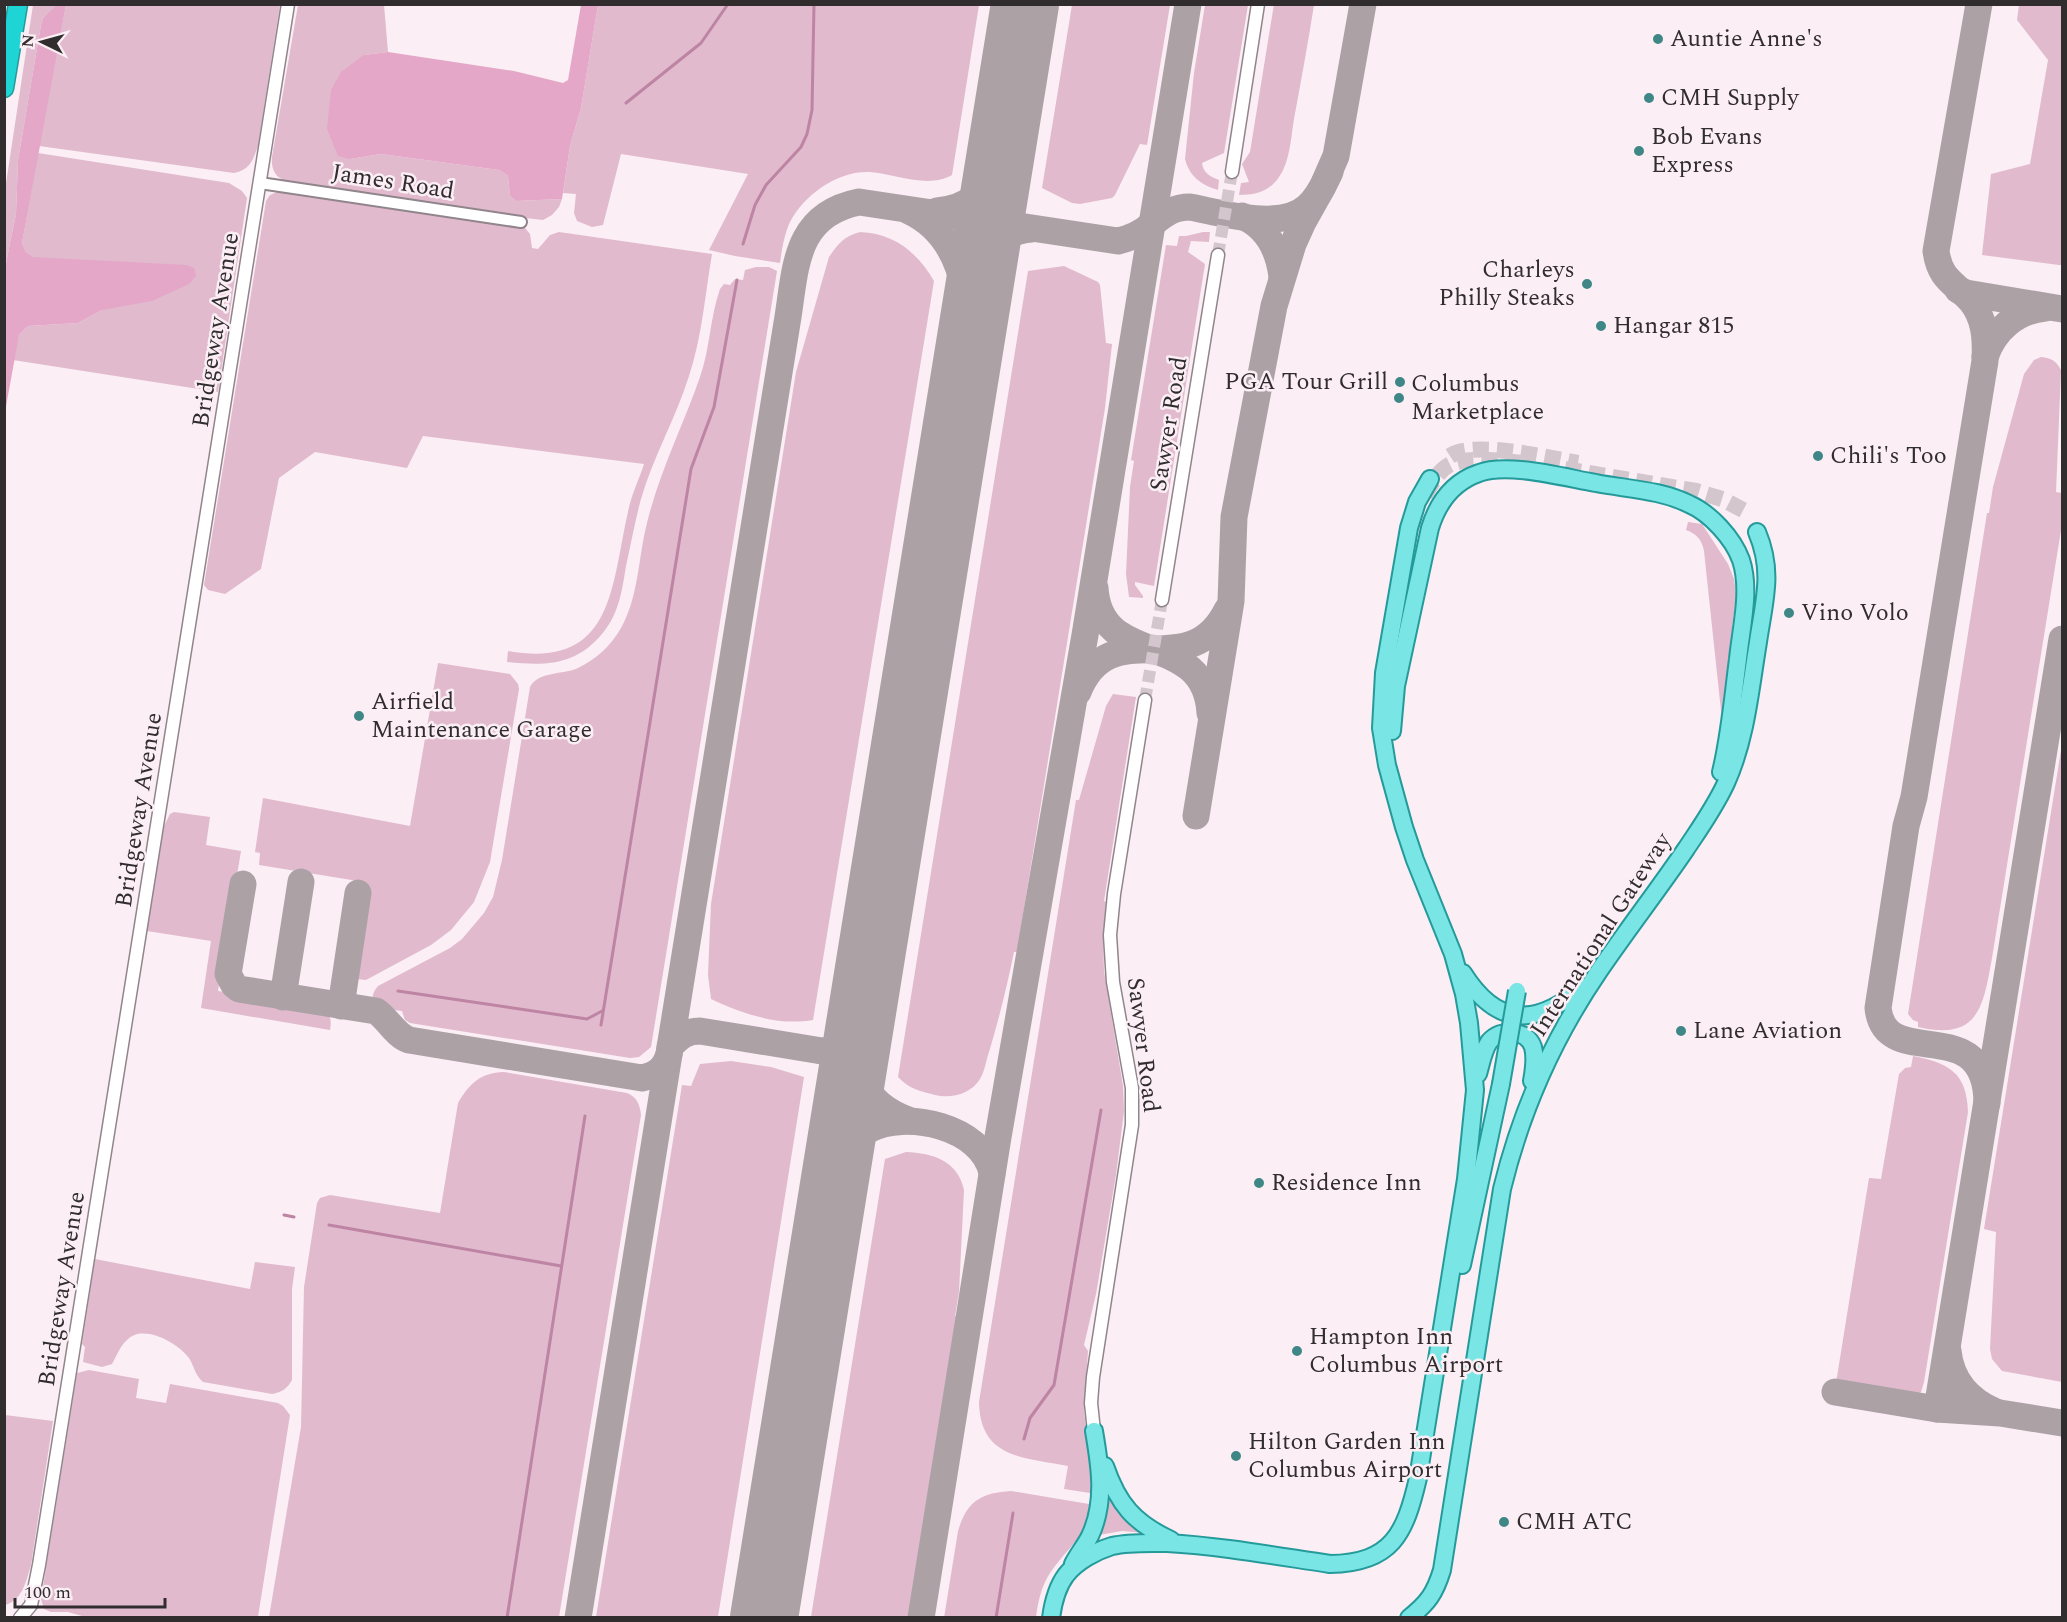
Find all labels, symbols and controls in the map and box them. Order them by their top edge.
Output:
north arrow [12,12,72,72]
place label: Auntie Anne's [1670,21,1823,57]
marker: Auntie Anne's [1651,32,1665,46]
text: N [16,33,41,48]
place label: CMH Supply [1661,80,1800,116]
marker: CMH Supply [1642,91,1656,105]
place label: Bob Evans Express [1651,119,1763,183]
marker: Bob Evans Express [1632,144,1646,158]
street label: James Road [329,155,457,209]
street label: Bridgeway Avenue [183,230,249,430]
place label: Charleys Philly Steaks [1439,252,1575,316]
marker: Charleys Philly Steaks [1580,277,1594,291]
place label: Hangar 815 [1613,308,1734,344]
marker: Hangar 815 [1594,319,1608,333]
street label: Sawyer Road [1141,354,1197,494]
place label: PGA Tour Grill [1224,364,1388,400]
place label: Columbus Marketplace [1411,366,1544,430]
marker: PGA Tour Grill [1393,375,1407,389]
marker: Columbus Marketplace [1392,391,1406,405]
place label: Chili's Too [1830,438,1947,474]
marker: Chili's Too [1811,449,1825,463]
place label: Vino Volo [1801,595,1909,631]
marker: Vino Volo [1782,606,1796,620]
place label: Airfield Maintenance Garage [371,684,592,748]
marker: Airfield Maintenance Garage [352,709,366,723]
street label: Bridgeway Avenue [106,710,172,910]
street label: International Gateway [1521,824,1682,1044]
street label: Sawyer Road [1117,975,1169,1115]
place label: Lane Aviation [1693,1013,1842,1049]
marker: Lane Aviation [1674,1024,1688,1038]
place label: Residence Inn [1271,1165,1422,1201]
marker: Residence Inn [1252,1176,1266,1190]
street label: Bridgeway Avenue [29,1189,95,1389]
place label: Hampton Inn Columbus Airport [1309,1319,1503,1383]
marker: Hampton Inn Columbus Airport [1290,1344,1304,1358]
place label: Hilton Garden Inn Columbus Airport [1248,1424,1445,1488]
marker: Hilton Garden Inn Columbus Airport [1229,1449,1243,1463]
place label: CMH ATC [1516,1504,1633,1540]
marker: CMH ATC [1497,1515,1511,1529]
scale bar [15,1571,165,1609]
text: 100 m [24,1579,71,1606]

